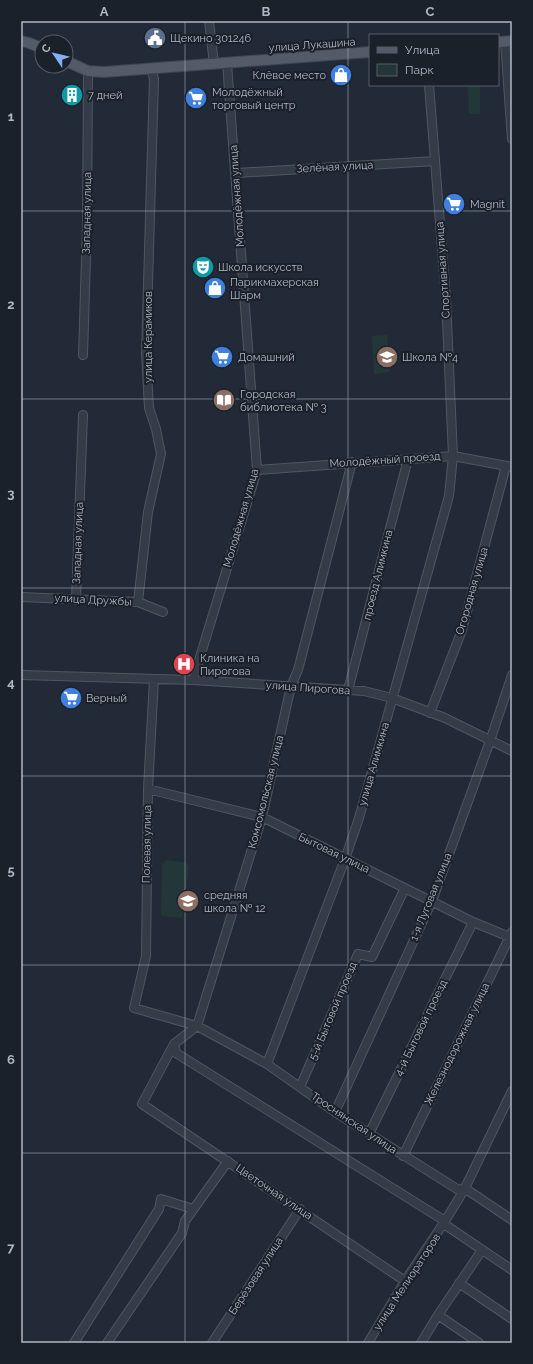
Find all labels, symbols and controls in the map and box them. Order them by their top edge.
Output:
text: A [100,4,109,19]
text: B [262,4,271,19]
text: C [426,4,435,19]
public building icon: Щекино 301246 [142,25,168,51]
place label: Щекино 301246 [170,32,251,45]
north arrow [34,34,74,74]
legend [369,34,499,86]
street label: улица Лукашина [268,35,356,55]
text: С [39,41,54,55]
text: Улица [405,43,440,57]
shop icon: Клёвое место [328,62,354,88]
text: Парк [405,63,434,77]
place label: Клёвое место [253,69,326,82]
building icon: 7 дней [59,82,85,108]
supermarket icon: Молодёжный торговый центр [183,85,209,111]
place label: Молодёжный торговый центр [212,86,296,112]
place label: 7 дней [88,89,122,102]
text: 1 [8,109,15,124]
street label: Молодёжная улица [227,145,247,247]
street label: Зелёная улица [296,158,374,176]
street label: Западная улица [80,172,94,254]
supermarket icon: Magnit [441,191,467,217]
place label: Magnit [470,198,505,211]
street label: Спортивная улица [433,221,453,319]
theatre icon: Школа искусств [190,254,216,280]
place label: Школа искусств [218,261,303,274]
shop icon: Парикмахерская Шарм [202,275,228,301]
place label: Парикмахерская Шарм [230,276,319,302]
street label: улица Керамиков [142,291,155,383]
text: 2 [7,297,15,312]
supermarket icon: Домашний [209,344,235,370]
school or university icon: Школа №4 [374,344,400,370]
place label: Домашний [238,351,295,364]
place label: Школа №4 [402,351,458,364]
library icon: Городская библиотека № 3 [211,387,237,413]
place label: Городская библиотека № 3 [240,388,327,414]
street label: Молодёжный проезд [329,450,441,470]
street label: Молодёжная улица [221,467,261,569]
text: 3 [7,486,15,501]
street label: Западная улица [70,502,86,584]
street label: проезд Алимкина [361,529,395,621]
street label: Огородная улица [453,546,491,636]
street label: улица Дружбы [54,591,132,609]
hospital icon: Клиника на Пирогова [171,651,197,677]
place label: Клиника на Пирогова [200,652,260,678]
text: 4 [7,675,15,690]
street label: улица Пирогова [265,679,351,697]
supermarket icon: Верный [58,685,84,711]
place label: Верный [86,692,127,705]
street label: улица Алимкина [356,721,392,807]
street label: Комсомольская улица [246,734,286,850]
street label: Полевая улица [140,805,154,883]
street label: Бытовая улица [296,830,372,876]
street label: 1-я Луговая улица [407,851,455,943]
text: 5 [7,863,15,878]
school or university icon: средняя школа № 12 [175,888,201,914]
place label: средняя школа № 12 [204,889,266,915]
street label: 5-й Бытовой проезд [306,959,360,1062]
street label: 4-й Бытовой проезд [392,977,450,1078]
street label: Железнодорожная улица [422,981,492,1107]
text: 6 [7,1052,15,1067]
street label: Троснянская улица [309,1089,399,1157]
street label: Цветочная улица [233,1162,315,1222]
street label: улица Мелиораторов [371,1231,443,1333]
street label: Берёзовая улица [226,1235,286,1317]
text: 7 [7,1240,15,1255]

